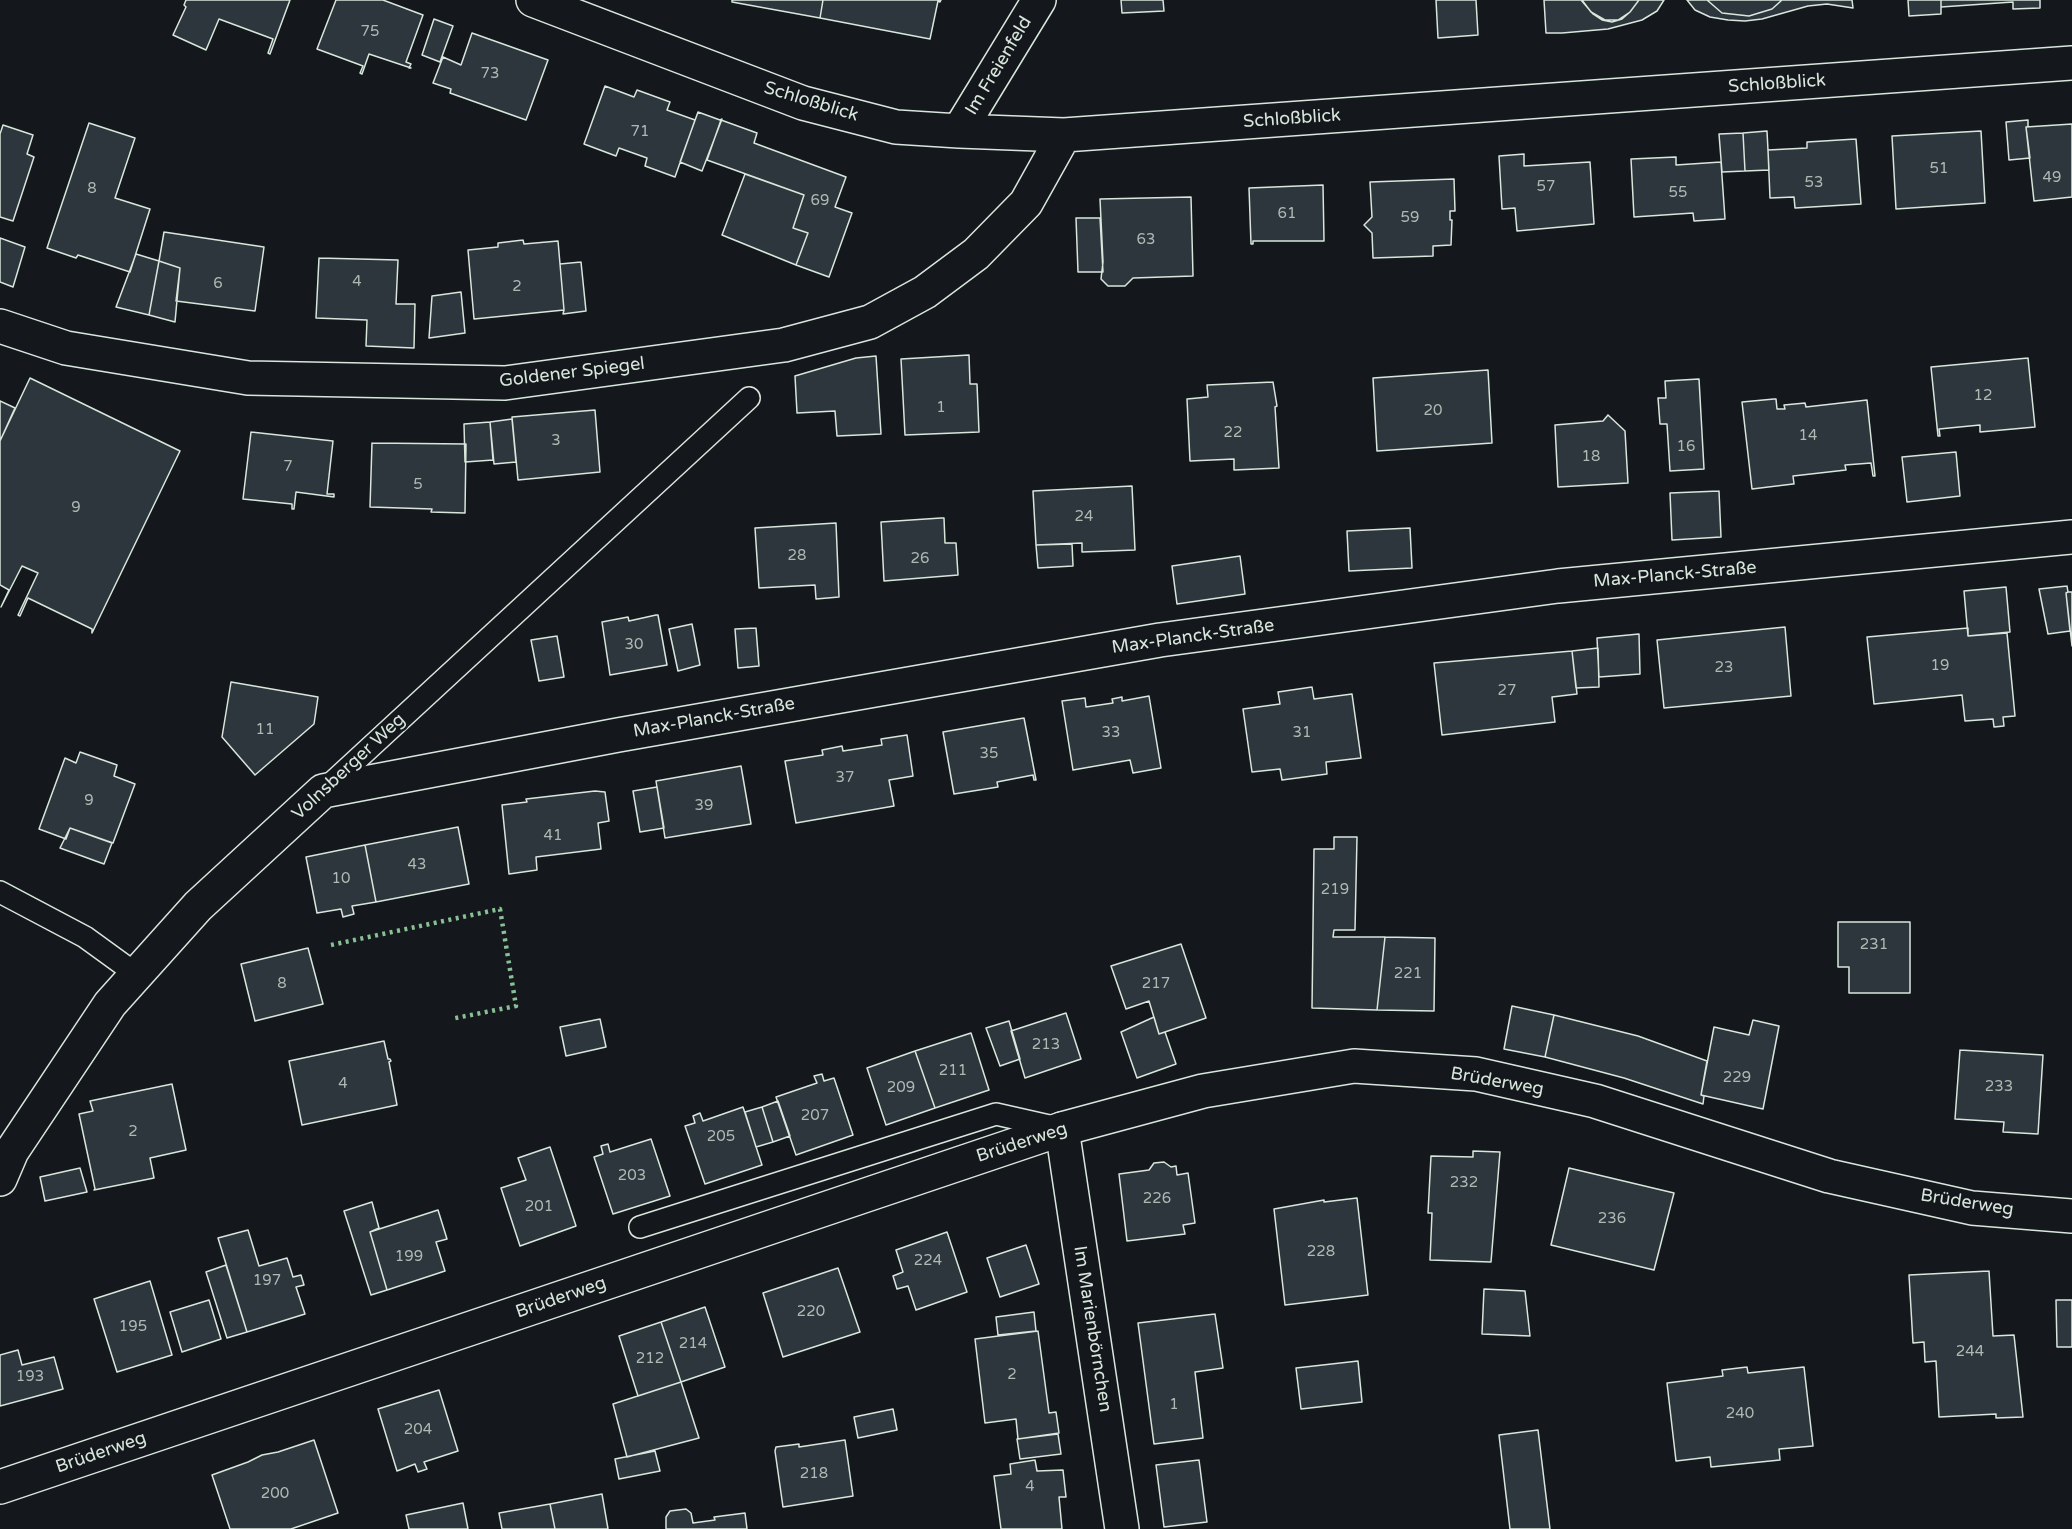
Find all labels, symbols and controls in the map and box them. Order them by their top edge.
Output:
street label: Im Freienfeld [961,13,1037,119]
house number: 75 [361,23,379,41]
house number: 73 [481,65,499,83]
street label: Schloßblick [1727,70,1827,98]
street label: Schloßblick [761,77,861,127]
street label: Schloßblick [1242,105,1342,133]
house number: 71 [631,123,649,141]
house number: 51 [1930,160,1948,178]
house number: 49 [2043,169,2061,187]
house number: 53 [1805,174,1823,192]
house number: 57 [1537,178,1555,196]
house number: 8 [87,180,97,198]
house number: 55 [1669,184,1687,202]
house number: 69 [811,192,829,210]
house number: 61 [1278,205,1296,223]
house number: 59 [1401,209,1419,227]
house number: 63 [1137,231,1155,249]
house number: 4 [352,273,362,291]
house number: 6 [213,275,223,293]
house number: 2 [512,278,522,296]
street label: Goldener Spiegel [498,353,646,393]
house number: 12 [1974,387,1992,405]
house number: 1 [936,399,946,417]
house number: 20 [1424,402,1442,420]
house number: 22 [1224,424,1242,442]
house number: 14 [1799,427,1817,445]
house number: 3 [551,432,561,450]
house number: 16 [1677,438,1695,456]
house number: 18 [1582,448,1600,466]
house number: 7 [283,458,293,476]
house number: 5 [413,476,423,494]
house number: 9 [71,499,81,517]
house number: 24 [1075,508,1093,526]
house number: 28 [788,547,806,565]
house number: 26 [911,550,929,568]
street label: Max-Planck-Straße [1592,557,1758,593]
street label: Max-Planck-Straße [1110,615,1276,659]
house number: 30 [625,636,643,654]
house number: 19 [1931,657,1949,675]
house number: 23 [1715,659,1733,677]
house number: 27 [1498,682,1516,700]
street label: Max-Planck-Straße [631,693,797,743]
street label: Volnsberger Weg [288,709,410,825]
house number: 11 [256,721,274,739]
house number: 33 [1102,724,1120,742]
house number: 31 [1293,724,1311,742]
house number: 35 [980,745,998,763]
house number: 37 [836,769,854,787]
house number: 9 [84,792,94,810]
house number: 39 [695,797,713,815]
house number: 41 [544,827,562,845]
house number: 43 [408,856,426,874]
house number: 10 [332,870,350,888]
house number: 219 [1321,881,1349,899]
house number: 231 [1860,936,1888,954]
house number: 221 [1394,965,1422,983]
house number: 8 [277,975,287,993]
house number: 217 [1142,975,1170,993]
house number: 213 [1032,1036,1060,1054]
house number: 211 [939,1062,967,1080]
street label: Brüderweg [1449,1063,1545,1101]
house number: 229 [1723,1069,1751,1087]
house number: 4 [338,1075,348,1093]
house number: 233 [1985,1078,2013,1096]
house number: 209 [887,1079,915,1097]
house number: 207 [801,1107,829,1125]
street label: Brüderweg [974,1118,1070,1168]
house number: 2 [128,1123,138,1141]
house number: 205 [707,1128,735,1146]
house number: 203 [618,1167,646,1185]
house number: 232 [1450,1174,1478,1192]
street label: Brüderweg [1919,1185,2015,1221]
house number: 226 [1143,1190,1171,1208]
house number: 201 [525,1198,553,1216]
house number: 236 [1598,1210,1626,1228]
house number: 228 [1307,1243,1335,1261]
street label: Im Marienbörnchen [1068,1244,1116,1414]
house number: 199 [395,1248,423,1266]
house number: 224 [914,1252,942,1270]
house number: 197 [253,1272,281,1290]
street label: Brüderweg [513,1272,609,1324]
house number: 220 [797,1303,825,1321]
house number: 195 [119,1318,147,1336]
house number: 214 [679,1335,707,1353]
house number: 244 [1956,1343,1984,1361]
house number: 212 [636,1350,664,1368]
house number: 2 [1007,1366,1017,1384]
house number: 193 [16,1368,44,1386]
house number: 1 [1169,1396,1179,1414]
house number: 240 [1726,1405,1754,1423]
house number: 204 [404,1421,432,1439]
street label: Brüderweg [53,1427,149,1479]
house number: 218 [800,1465,828,1483]
house number: 4 [1025,1478,1035,1496]
house number: 200 [261,1485,289,1503]

